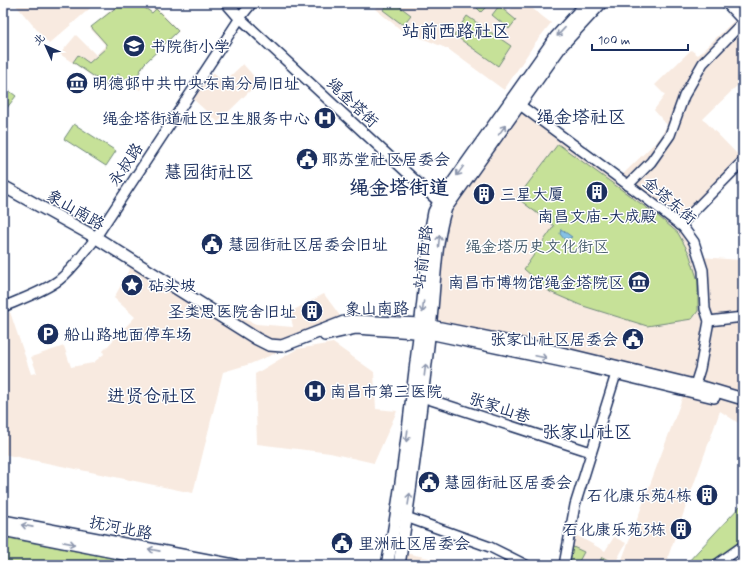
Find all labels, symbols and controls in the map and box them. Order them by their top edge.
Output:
district label: 站前西路社区 [402,20,510,44]
north arrow [26,26,66,66]
scale bar [592,26,688,52]
one-way arrow [556,27,565,37]
text: 北 [31,31,48,48]
school or university icon: 书院街小学 [121,33,147,59]
text: 100 m [598,33,630,49]
place label: 书院街小学 [150,37,230,58]
museum icon: 明德邨中共中央东南分局旧址 [64,70,90,96]
place label: 明德邨中共中央东南分局旧址 [92,74,300,95]
street label: 绳金塔街 [321,74,383,133]
hospital icon: 绳金塔街道社区卫生服务中心 [312,105,338,131]
district label: 绳金塔社区 [536,106,626,130]
place label: 绳金塔街道社区卫生服务中心 [102,109,310,130]
one-way arrow [498,124,506,135]
street label: 永叔路 [104,139,148,191]
public building icon: 耶苏堂社区居委会 [294,146,320,172]
place label: 耶苏堂社区居委会 [322,150,450,171]
district label: 慧园街社区 [164,161,254,185]
one-way arrow [456,166,464,177]
street label: 金塔东街 [638,173,700,230]
district label: 绳金塔街道 [349,175,449,202]
building icon: 南昌文庙-大成殿 [584,179,610,205]
building icon: 三星大厦 [471,181,497,207]
street label: 象山南路 [42,185,108,235]
place label: 三星大厦 [500,185,564,206]
place label: 南昌文庙-大成殿 [537,207,657,228]
street label: 站前西路 [409,224,438,290]
public building icon: 慧园街社区居委会旧址 [199,231,225,257]
one-way arrow [435,234,443,247]
place label: 慧园街社区居委会旧址 [228,235,388,256]
park label: 绳金塔历史文化街区 [465,237,609,258]
museum icon: 南昌市博物馆绳金塔院区 [626,269,652,295]
place icon: 砧头坡 [119,272,145,298]
place label: 南昌市博物馆绳金塔院区 [448,273,624,294]
place label: 砧头坡 [148,276,196,297]
building icon: 圣类思医院舍旧址 [299,298,325,324]
street label: 象山南路 [345,298,409,321]
one-way arrow [419,300,427,313]
place label: 圣类思医院舍旧址 [168,302,296,323]
parking icon: 船山路地面停车场 [35,321,61,347]
place label: 船山路地面停车场 [64,325,192,346]
public building icon: 张家山社区居委会 [620,326,646,352]
place label: 张家山社区居委会 [490,330,618,351]
one-way arrow [534,353,547,361]
one-way arrow [421,364,429,377]
hospital icon: 南昌市第三医院 [302,378,328,404]
place label: 南昌市第三医院 [330,382,442,403]
district label: 进贤仓社区 [107,385,197,409]
street label: 张家山巷 [466,389,533,428]
district label: 张家山社区 [542,421,632,445]
one-way arrow [403,429,411,442]
public building icon: 慧园街社区居委会 [416,469,442,495]
place label: 慧园街社区居委会 [444,473,572,494]
building icon: 石化康乐苑4栋 [694,482,720,508]
place label: 石化康乐苑4栋 [587,486,692,507]
one-way arrow [405,493,413,506]
street label: 抚河北路 [87,512,154,545]
building icon: 石化康乐苑3栋 [668,516,694,542]
place label: 石化康乐苑3栋 [563,520,666,541]
one-way arrow [20,521,33,529]
public building icon: 里洲社区居委会 [329,530,355,556]
place label: 里洲社区居委会 [358,534,470,555]
one-way arrow [62,539,75,547]
one-way arrow [148,546,161,554]

